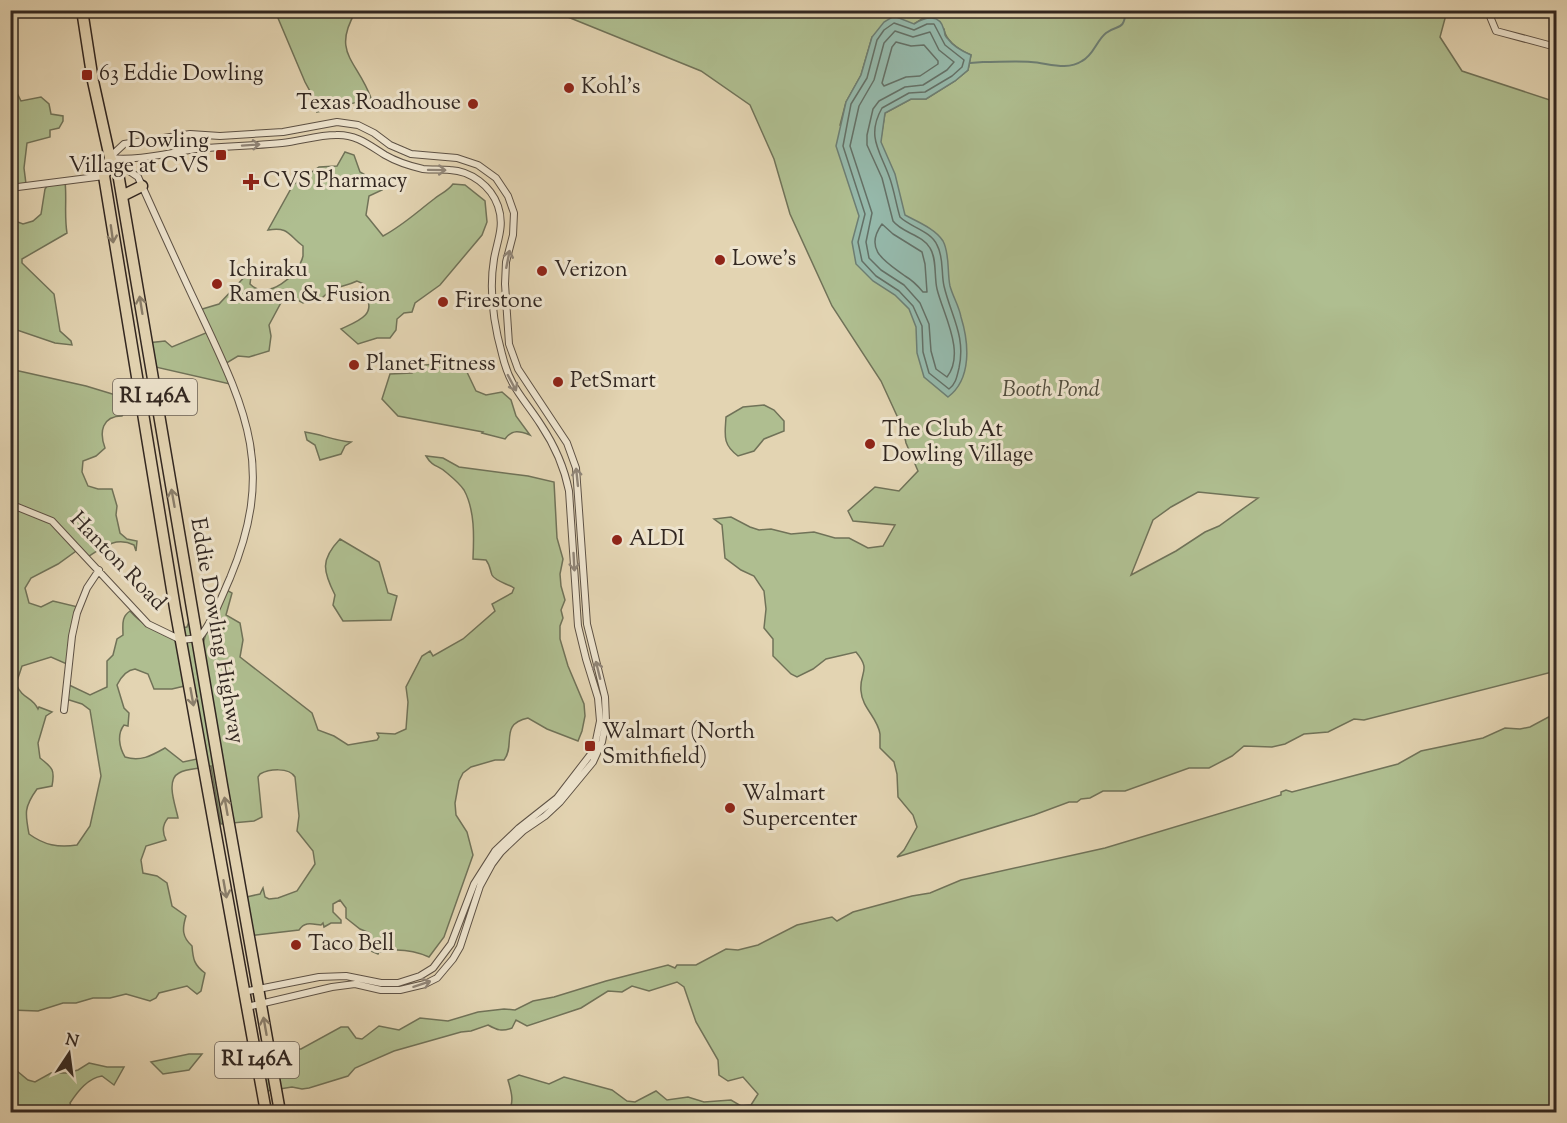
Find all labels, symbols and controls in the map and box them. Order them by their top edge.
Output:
place label: 63 Eddie Dowling [99,59,264,91]
marker: 63 Eddie Dowling [80,68,94,82]
place label: Kohl's [581,72,641,104]
marker: Kohl's [562,81,576,95]
place label: Texas Roadhouse [296,88,461,120]
marker: Texas Roadhouse [466,97,480,111]
place label: Dowling Village at CVS [68,126,209,183]
one-way arrow [240,139,260,150]
marker: Dowling Village at CVS [214,148,228,162]
one-way arrow [427,164,447,175]
place label: CVS Pharmacy [263,166,407,198]
marker: CVS Pharmacy [244,175,258,189]
one-way arrow [107,223,118,243]
place label: Lowe's [732,244,796,276]
one-way arrow [503,249,514,269]
marker: Lowe's [713,253,727,267]
place label: Ichiraku Ramen & Fusion [229,255,391,312]
place label: Verizon [554,255,628,287]
marker: Verizon [535,264,549,278]
marker: Ichiraku Ramen & Fusion [210,277,224,291]
place label: Firestone [455,286,543,318]
marker: Firestone [436,295,450,309]
one-way arrow [135,296,146,316]
place label: Planet Fitness [366,349,496,381]
marker: Planet Fitness [347,358,361,372]
place label: PetSmart [570,366,657,398]
one-way arrow [506,374,518,391]
marker: PetSmart [551,375,565,389]
park label: Booth Pond [1002,375,1100,407]
road number: RI 146A [113,379,197,415]
place label: The Club At Dowling Village [882,415,1033,472]
marker: The Club At Dowling Village [863,437,877,451]
one-way arrow [571,467,582,487]
one-way arrow [167,488,178,508]
street label: Hanton Road [61,505,173,619]
street label: Eddie Dowling Highway [180,515,252,747]
place label: ALDI [629,524,685,556]
marker: ALDI [610,533,624,547]
one-way arrow [569,552,580,572]
one-way arrow [592,661,604,680]
one-way arrow [186,687,197,707]
place label: Walmart (North Smithfield) [602,717,755,774]
marker: Walmart (North Smithfield) [583,739,597,753]
place label: Walmart Supercenter [742,779,858,836]
one-way arrow [220,797,231,817]
marker: Walmart Supercenter [723,801,737,815]
one-way arrow [220,879,231,899]
place label: Taco Bell [308,929,394,961]
marker: Taco Bell [289,938,303,952]
one-way arrow [412,977,430,988]
one-way arrow [260,1016,271,1036]
north arrow [39,1024,99,1084]
text: N [63,1029,81,1055]
road number: RI 146A [215,1042,299,1078]

